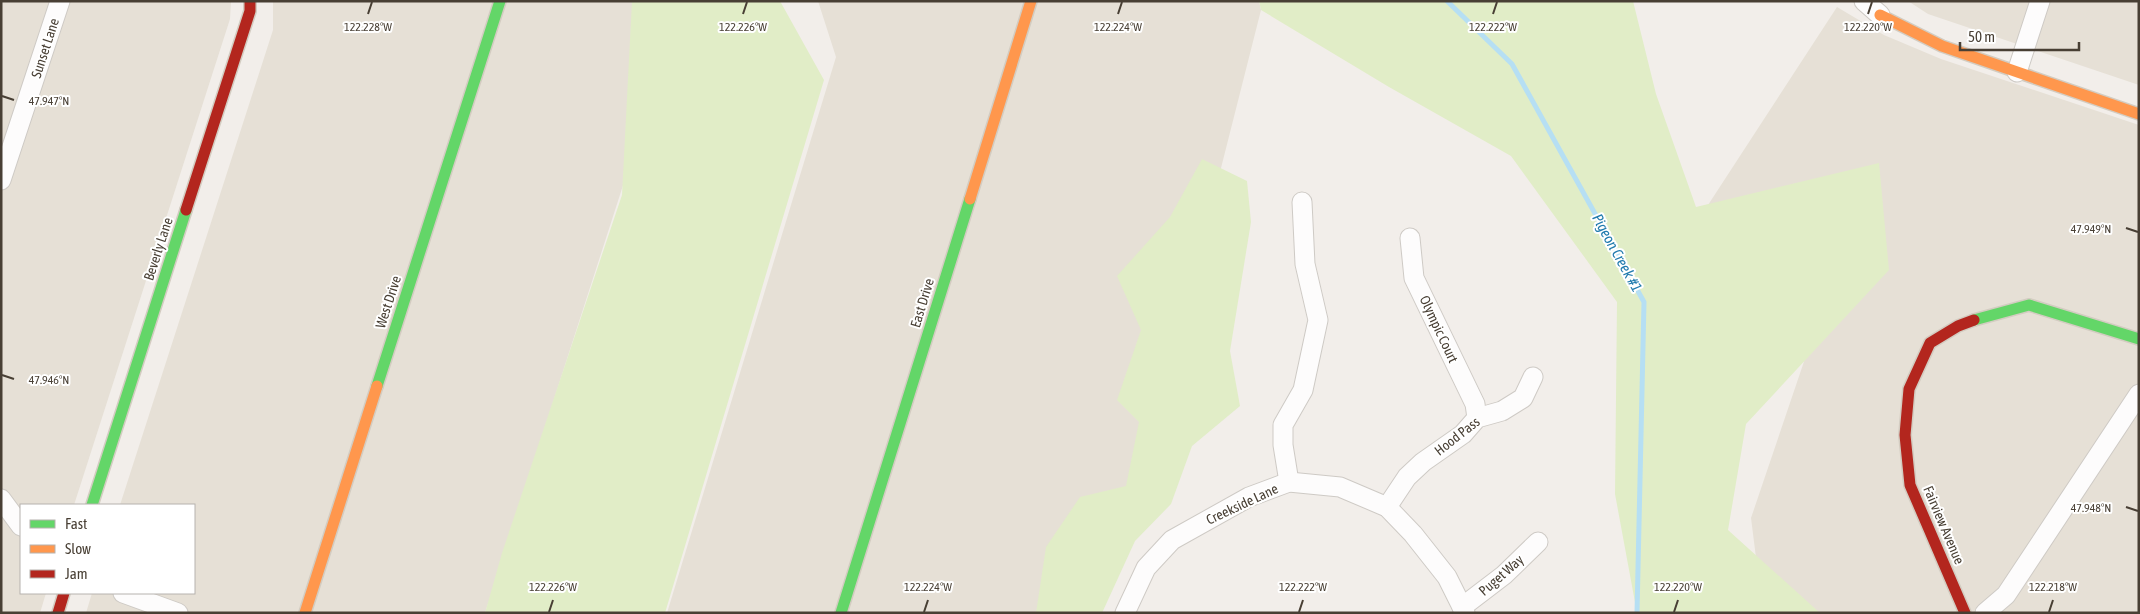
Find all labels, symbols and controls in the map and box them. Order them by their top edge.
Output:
street label: Sunset Lane [28,16,62,80]
text: 122.228°W [344,20,392,34]
text: 122.226°W [719,20,767,34]
text: 122.224°W [1094,20,1142,34]
text: 122.222°W [1469,20,1517,34]
text: 122.220°W [1844,20,1892,34]
scale bar [1960,20,2079,52]
text: 50 m [1968,28,1995,45]
text: 47.947°N [29,94,69,108]
water label: Pigeon Creek #1 [1589,211,1646,295]
street label: Beverly Lane [140,215,176,283]
text: 47.949°N [2071,222,2111,236]
street label: West Drive [372,274,404,330]
street label: East Drive [907,276,937,330]
street label: Olympic Court [1416,293,1462,365]
text: 47.946°N [29,373,69,387]
street label: Hood Pass [1431,413,1483,459]
street label: Creekside Lane [1204,480,1280,528]
street label: Fairview Avenue [1920,483,1968,567]
text: 47.948°N [2071,501,2111,515]
legend [20,504,195,594]
text: Fast [65,515,87,532]
text: Slow [65,540,91,557]
street label: Puget Way [1475,551,1527,599]
text: Jam [65,565,88,582]
text: 122.226°W [529,580,577,594]
text: 122.224°W [904,580,952,594]
text: 122.222°W [1279,580,1327,594]
text: 122.220°W [1654,580,1702,594]
text: 122.218°W [2029,580,2077,594]

